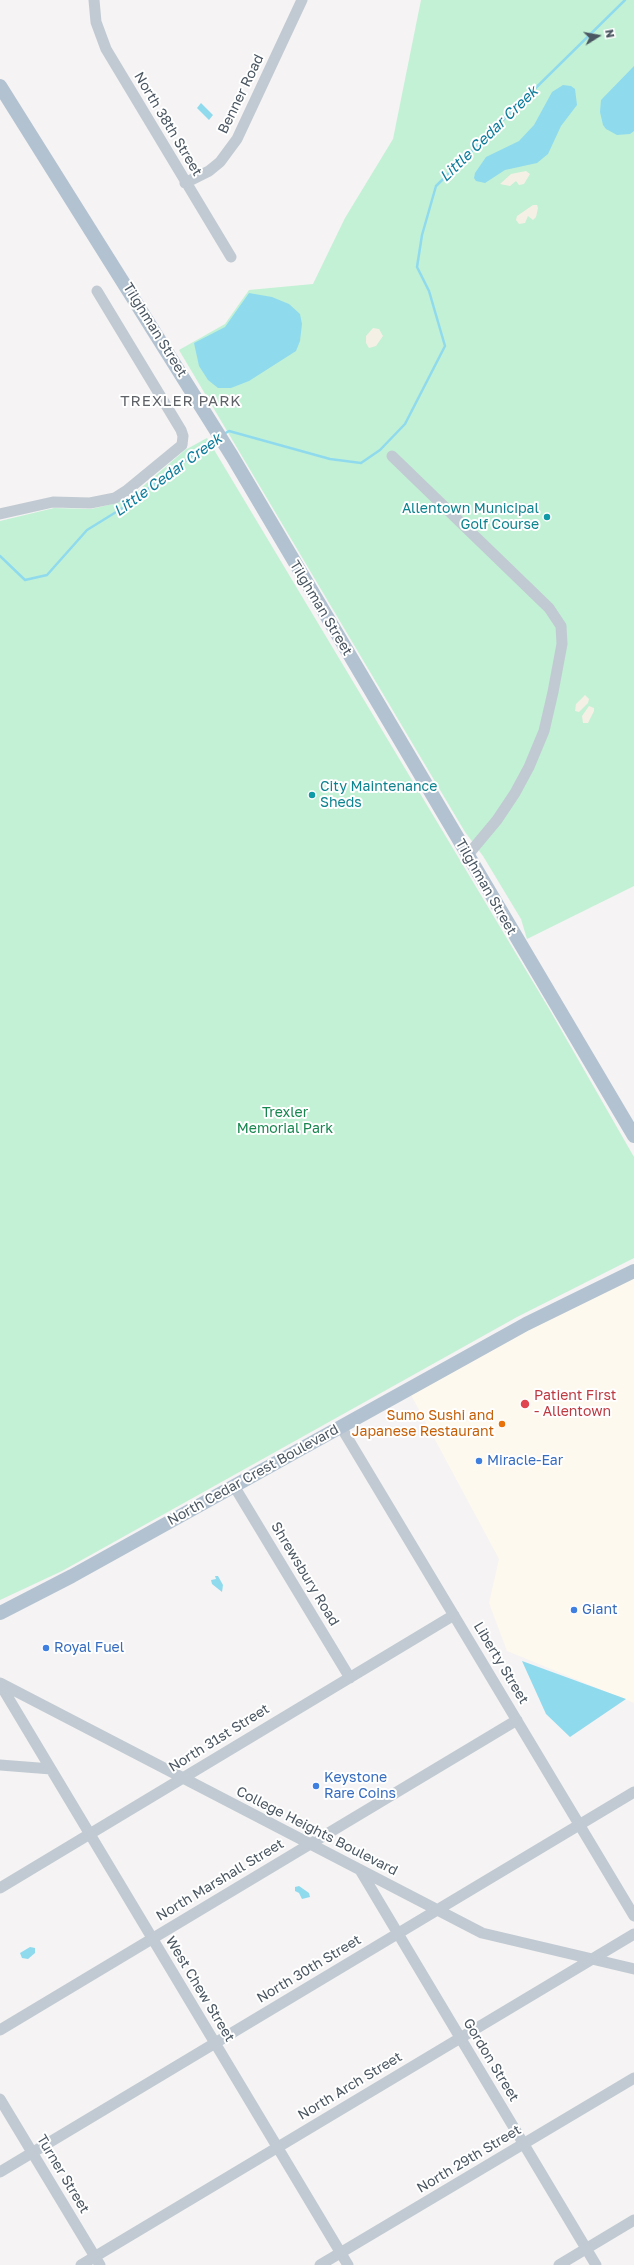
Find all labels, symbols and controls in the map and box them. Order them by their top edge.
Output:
north arrow [578,16,618,56]
text: N [603,28,617,39]
street label: Benner Road [215,52,267,136]
street label: North 38th Street [130,69,206,179]
water label: Little Cedar Creek [436,83,542,185]
street label: Tilghman Street [119,280,191,380]
district label: TREXLER PARK [120,392,242,410]
water label: Little Cedar Creek [110,430,226,520]
place label: Allentown Municipal Golf Course [402,501,539,534]
marker: Allentown Municipal Golf Course [542,512,552,522]
street label: Tilghman Street [286,557,356,659]
place label: City Maintenance Sheds [320,779,437,812]
marker: City Maintenance Sheds [307,790,317,800]
street label: Tilghman Street [452,836,520,938]
park label: Trexler Memorial Park [237,1105,333,1138]
place label: Patient First - Allentown [534,1388,616,1420]
marker: Patient First - Allentown [519,1398,531,1410]
place label: Sumo Sushi and Japanese Restaurant [352,1408,494,1440]
marker: Sumo Sushi and Japanese Restaurant [497,1419,507,1429]
street label: North Cedar Crest Boulevard [165,1421,341,1529]
place label: Miracle-Ear [487,1453,563,1469]
marker: Miracle-Ear [474,1456,484,1466]
street label: Shrewsbury Road [267,1519,343,1629]
place label: Giant [582,1602,618,1618]
marker: Giant [569,1605,579,1615]
street label: Liberty Street [470,1619,532,1707]
place label: Royal Fuel [54,1640,124,1656]
marker: Royal Fuel [41,1643,51,1653]
street label: North 31st Street [166,1700,272,1776]
place label: Keystone Rare Coins [324,1770,396,1802]
marker: Keystone Rare Coins [311,1781,321,1791]
street label: College Heights Boulevard [233,1783,401,1879]
street label: North Marshall Street [153,1835,287,1925]
street label: North 30th Street [254,1931,364,2007]
street label: West Chew Street [162,1933,238,2045]
street label: Gordon Street [460,2015,522,2105]
street label: North Arch Street [295,2048,405,2124]
street label: North 29th Street [414,2121,524,2197]
street label: Turner Street [33,2132,93,2216]

